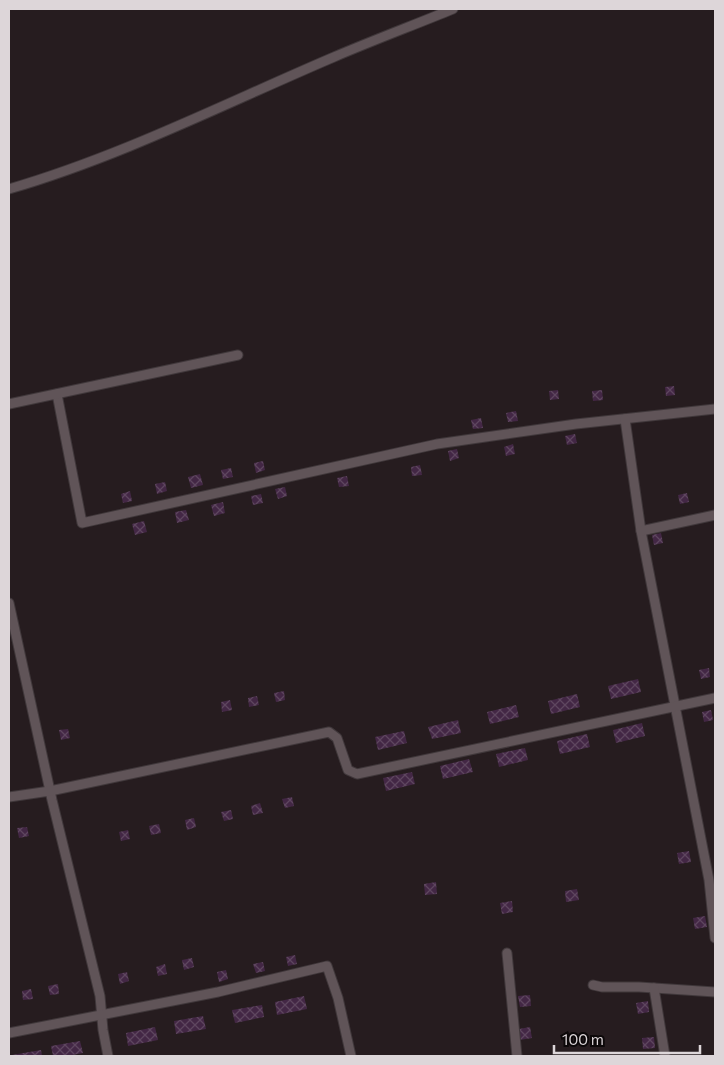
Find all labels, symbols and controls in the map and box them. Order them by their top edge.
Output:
scale bar [554,1022,700,1054]
text: 100 m [562,1030,604,1048]

